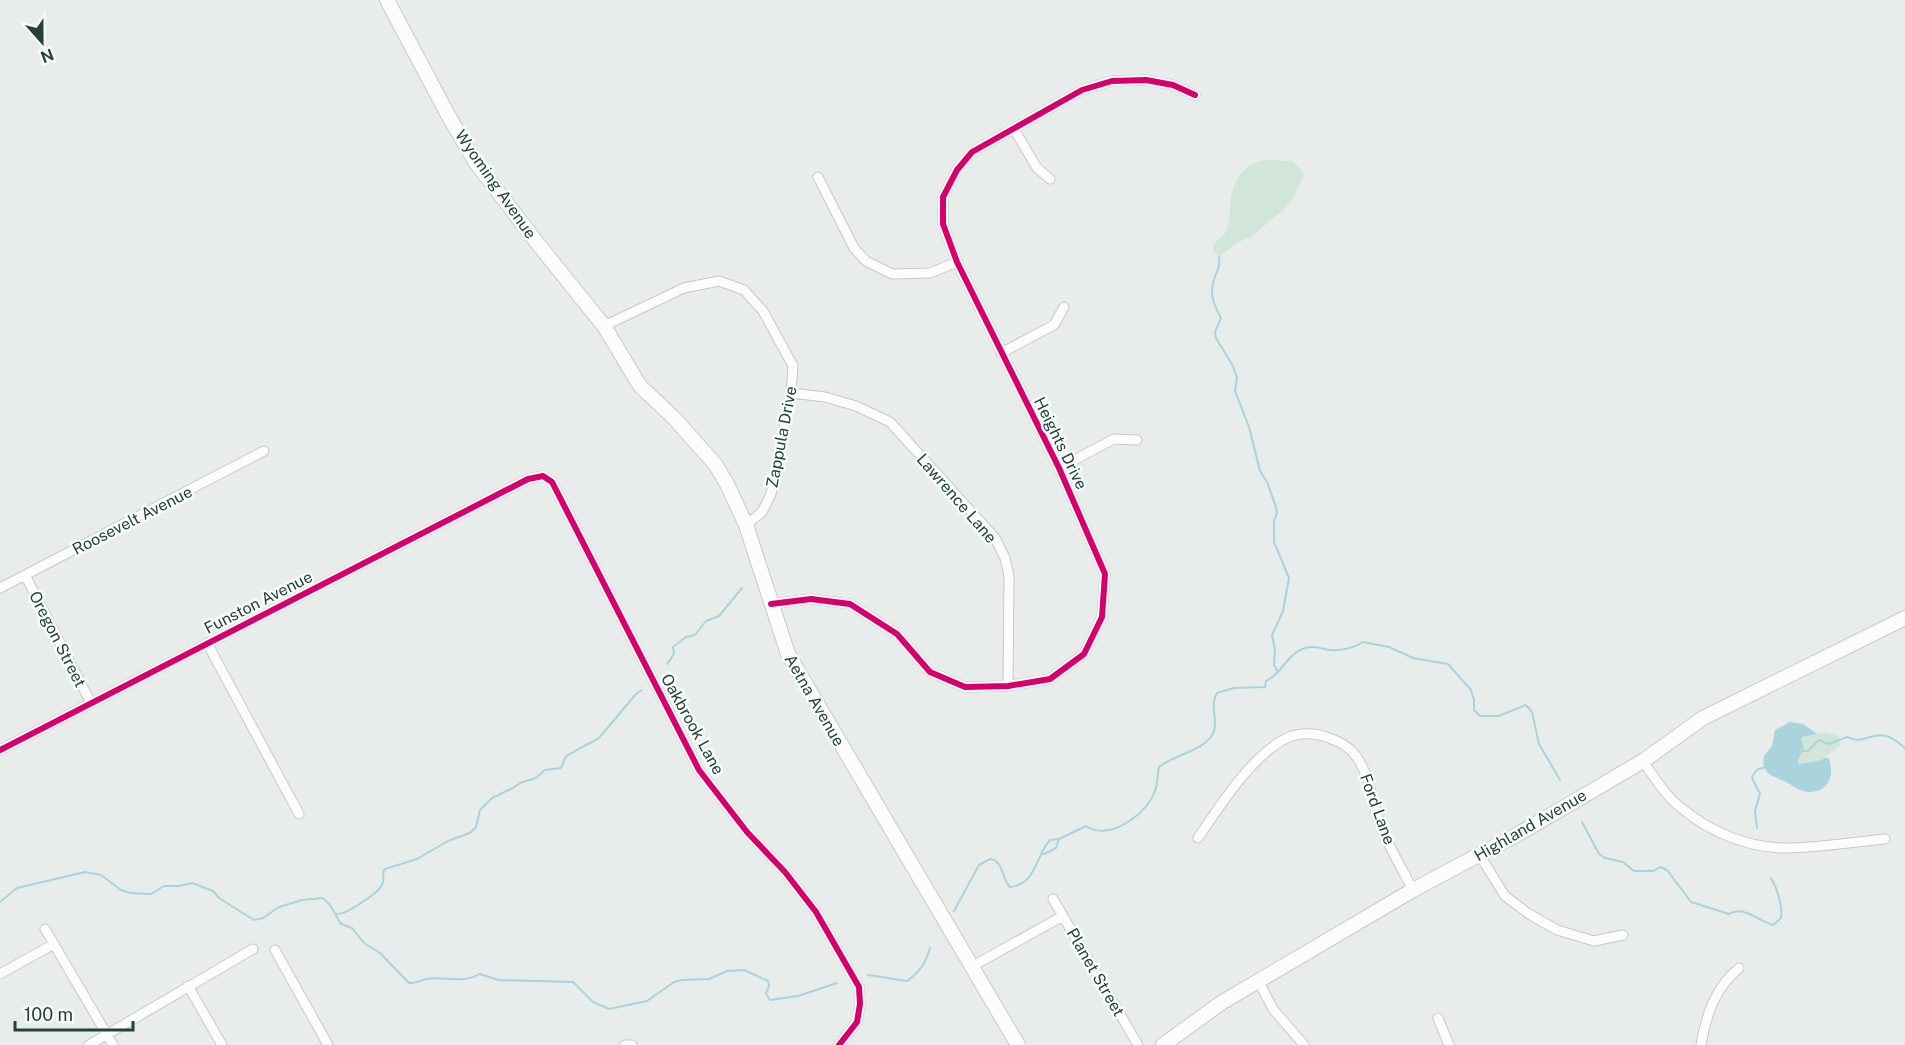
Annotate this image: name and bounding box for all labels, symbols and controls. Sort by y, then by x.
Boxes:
north arrow [12,12,72,72]
text: N [38,44,56,67]
street label: Wyoming Avenue [451,126,540,242]
street label: Zappula Drive [762,385,801,490]
street label: Heights Drive [1030,394,1091,493]
street label: Lawrence Lane [913,450,1001,547]
street label: Roosevelt Avenue [69,482,195,559]
street label: Funston Avenue [201,567,316,638]
street label: Oregon Street [25,588,90,690]
street label: Aetna Avenue [781,651,849,750]
street label: Oakbrook Lane [657,671,728,778]
street label: Ford Lane [1356,771,1399,847]
street label: Highland Avenue [1471,786,1590,865]
street label: Planet Street [1063,925,1128,1020]
scale bar [15,994,134,1032]
text: 100 m [24,1004,73,1025]

